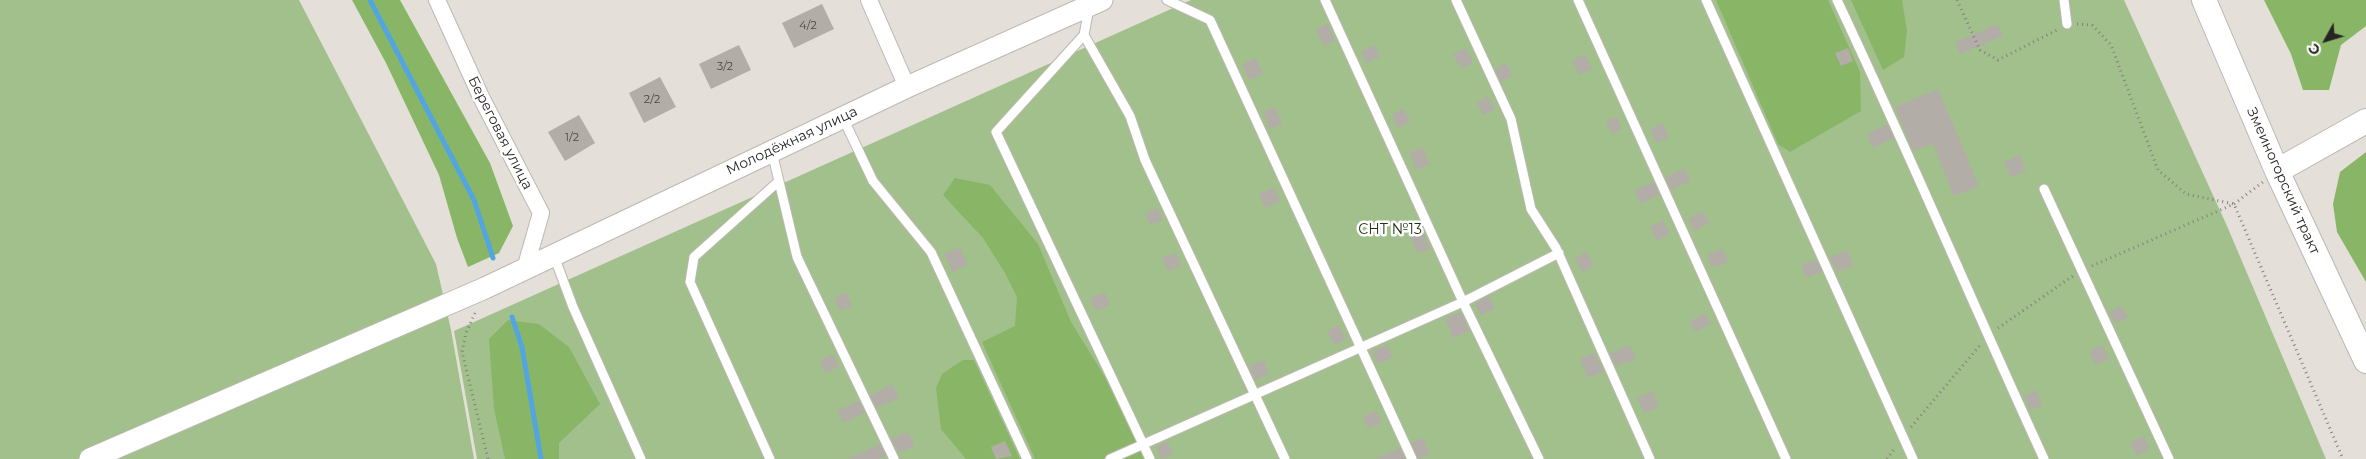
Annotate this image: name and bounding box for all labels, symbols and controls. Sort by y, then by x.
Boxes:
north arrow [2301,15,2351,65]
house number: 4/2 [799,19,817,33]
text: С [2304,40,2325,59]
house number: 3/2 [717,60,733,74]
street label: Береговая улица [464,74,536,192]
house number: 2/2 [644,93,660,107]
street label: Молодёжная улица [724,103,860,179]
street label: Змеиногорский тракт [2243,105,2323,257]
house number: 1/2 [565,131,579,145]
park label: СНТ №13 [1358,222,1422,238]

